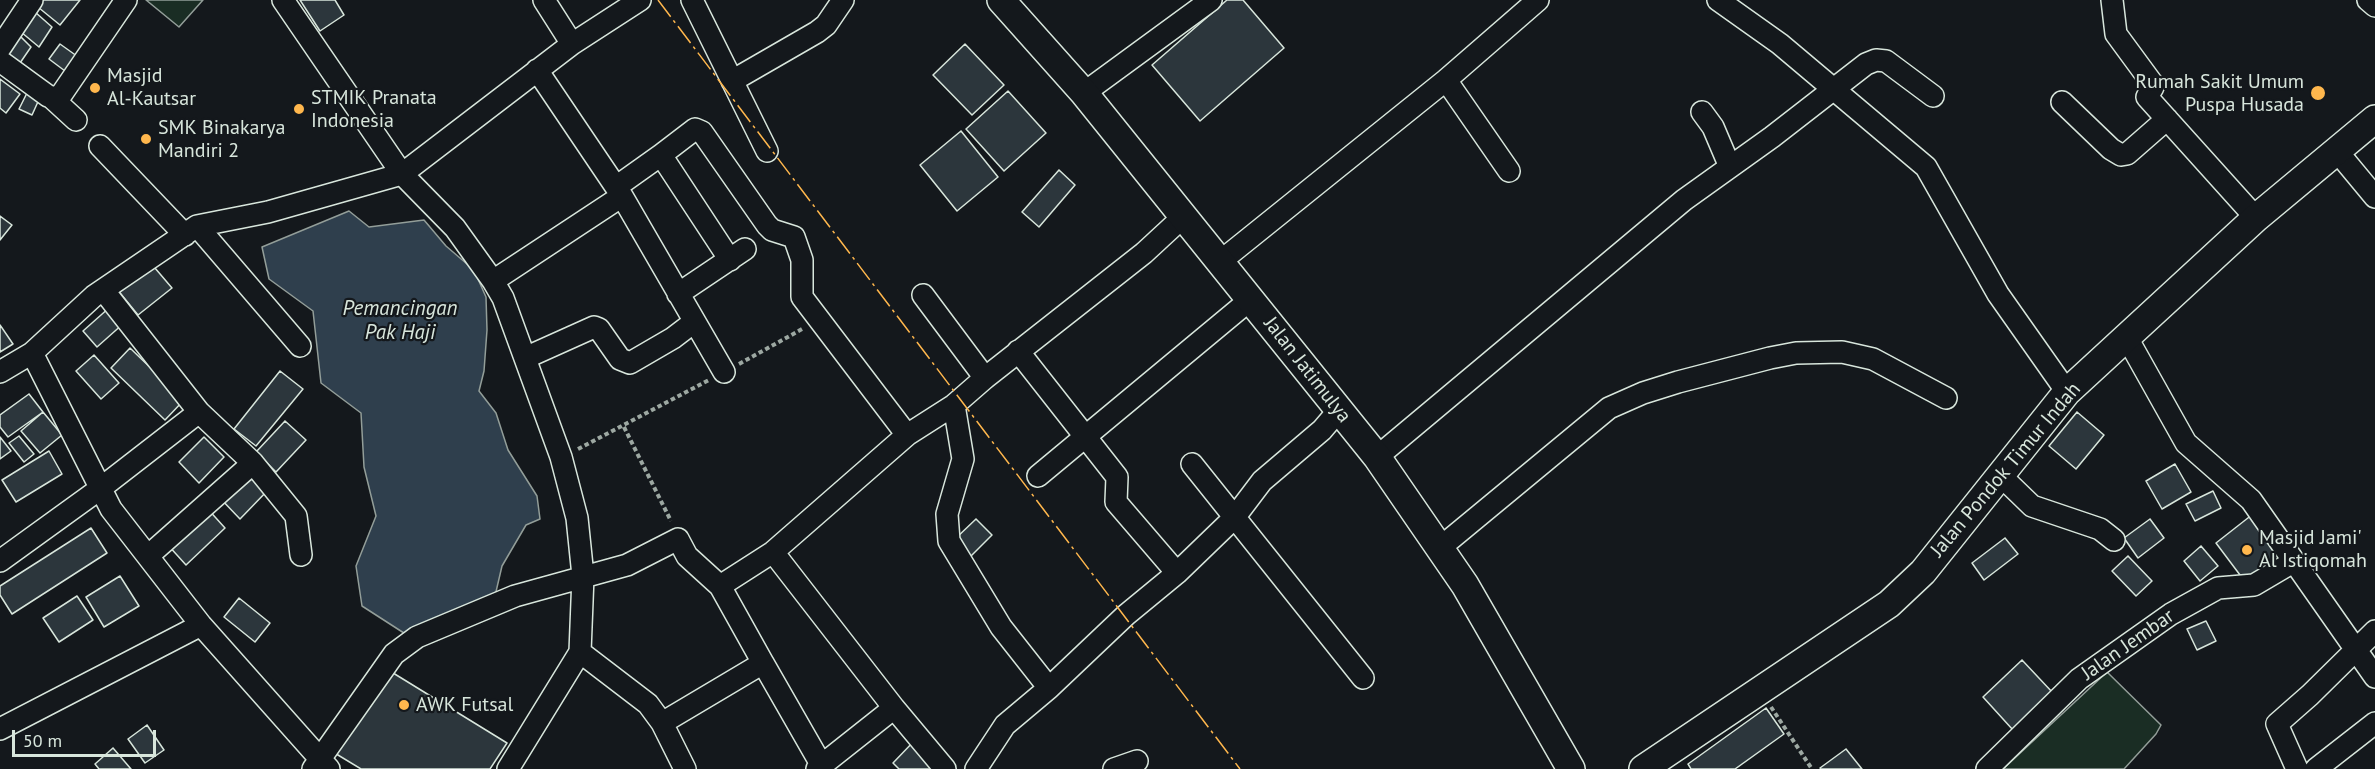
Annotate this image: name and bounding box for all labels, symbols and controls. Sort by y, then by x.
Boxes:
place label: Masjid Al-Kautsar [107,64,196,111]
place label: Rumah Sakit Umum Puspa Husada [2135,70,2304,117]
marker: Masjid Al-Kautsar [88,81,102,95]
marker: Rumah Sakit Umum Puspa Husada [2309,84,2327,102]
place label: STMIK Pranata Indonesia [311,86,437,133]
marker: STMIK Pranata Indonesia [292,102,306,116]
place label: SMK Binakarya Mandiri 2 [158,116,285,163]
marker: SMK Binakarya Mandiri 2 [139,132,153,146]
water label: Pemancingan Pak Haji [342,296,458,346]
street label: Jalan Jatimulya [1258,312,1356,428]
street label: Jalan Pondok Timur Indah [1926,378,2086,562]
place label: Masjid Jami' Al Istiqomah [2259,526,2367,573]
marker: Masjid Jami' Al Istiqomah [2240,543,2254,557]
street label: Jalan Jembar [2077,604,2179,686]
place label: AWK Futsal [416,693,513,717]
marker: AWK Futsal [397,698,411,712]
scale bar [15,718,159,756]
text: 50 m [23,729,62,752]

